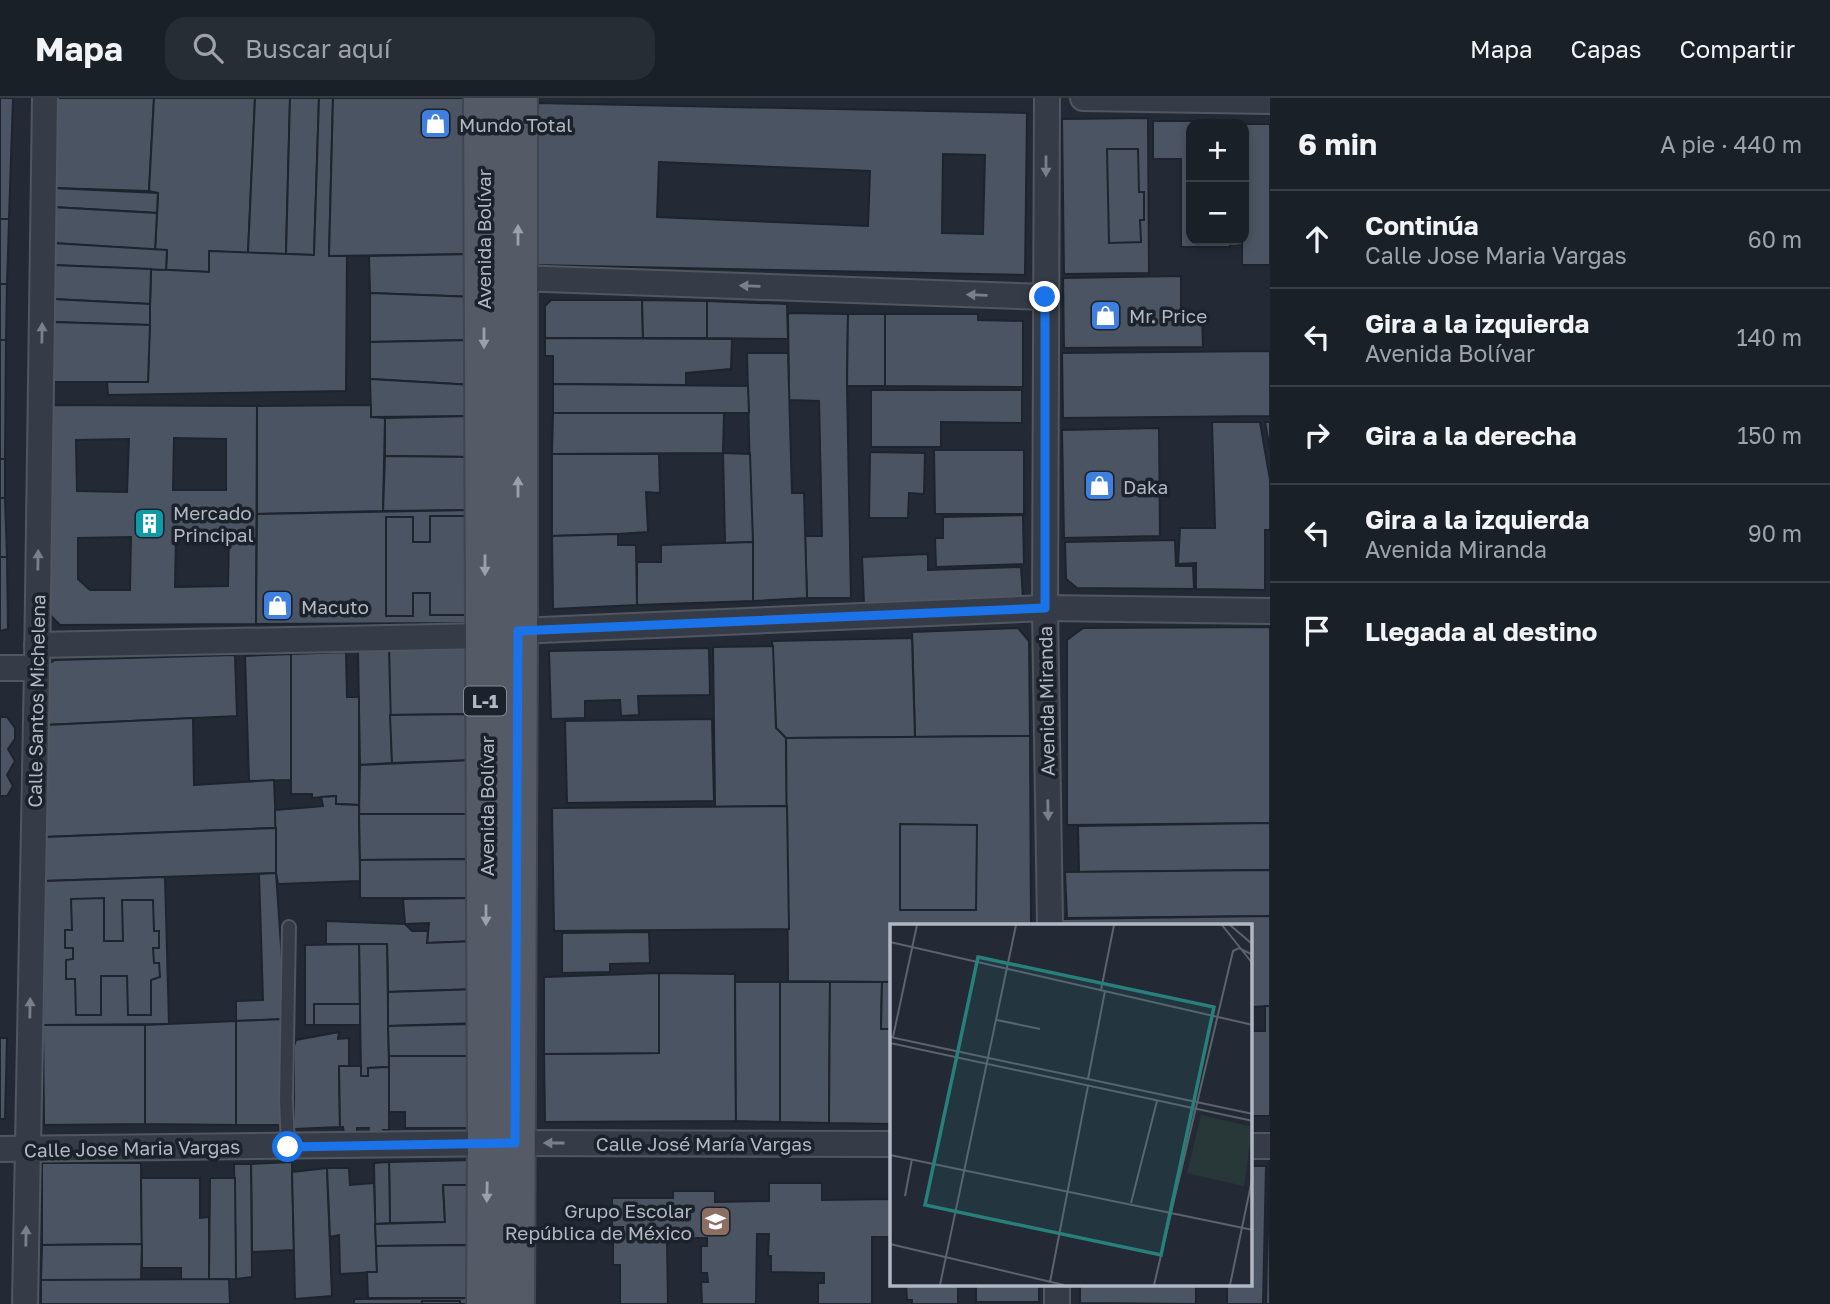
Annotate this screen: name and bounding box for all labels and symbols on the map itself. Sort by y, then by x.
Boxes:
shop icon: Mundo Total [419,107,453,141]
place label: Mundo Total [459,113,572,136]
one-way arrow [1040,155,1052,177]
street label: Avenida Bolívar [472,168,495,309]
one-way arrow [512,224,524,246]
one-way arrow [738,281,760,292]
route end [1029,281,1060,312]
one-way arrow [966,289,988,300]
shop icon: Mr. Price [1089,298,1123,332]
place label: Mr. Price [1129,304,1207,327]
one-way arrow [36,322,48,344]
one-way arrow [478,327,490,349]
shop icon: Daka [1083,469,1117,503]
place label: Daka [1123,475,1168,498]
one-way arrow [512,476,524,498]
place label: Mercado Principal [173,501,254,546]
building icon: Mercado Principal [133,506,167,540]
one-way arrow [33,549,44,571]
one-way arrow [479,554,491,576]
shop icon: Macuto [261,589,295,623]
street label: Calle Santos Michelena [23,594,49,808]
place label: Macuto [301,595,369,618]
street label: Avenida Miranda [1033,626,1059,776]
road number: L-1 [464,686,506,716]
street label: Avenida Bolívar [475,735,498,876]
one-way arrow [1042,799,1054,821]
one-way arrow [480,904,492,926]
inset map [890,924,1252,1286]
one-way arrow [24,997,35,1019]
route start [272,1131,303,1162]
street label: Calle José María Vargas [596,1132,812,1155]
street label: Calle Jose Maria Vargas [24,1135,240,1161]
one-way arrow [543,1137,565,1149]
one-way arrow [481,1181,493,1203]
place label: Grupo Escolar República de México [505,1199,693,1244]
school or university icon: Grupo Escolar República de México [698,1204,732,1238]
one-way arrow [20,1225,31,1247]

